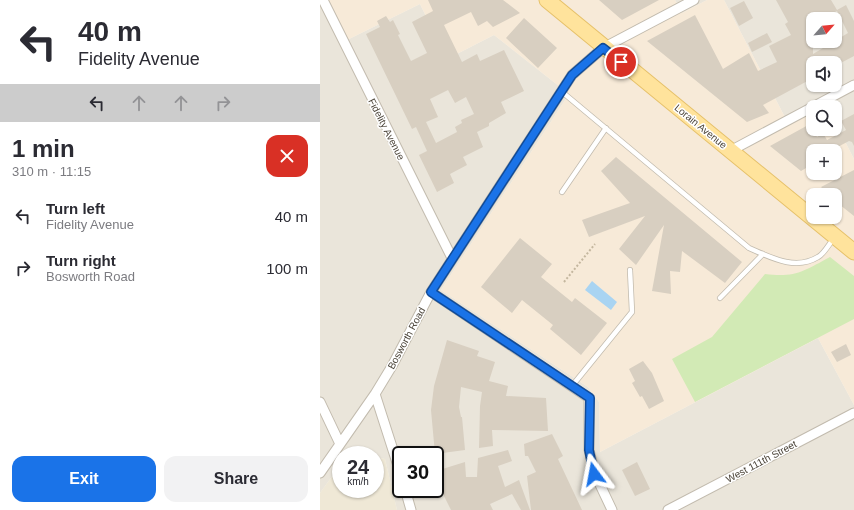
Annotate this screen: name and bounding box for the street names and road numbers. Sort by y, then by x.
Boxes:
street label: Fidelity Avenue [366,97,407,162]
street label: Lorain Avenue [672,102,729,151]
street label: Bosworth Road [386,305,427,371]
street label: West 111th Street [724,438,799,485]

